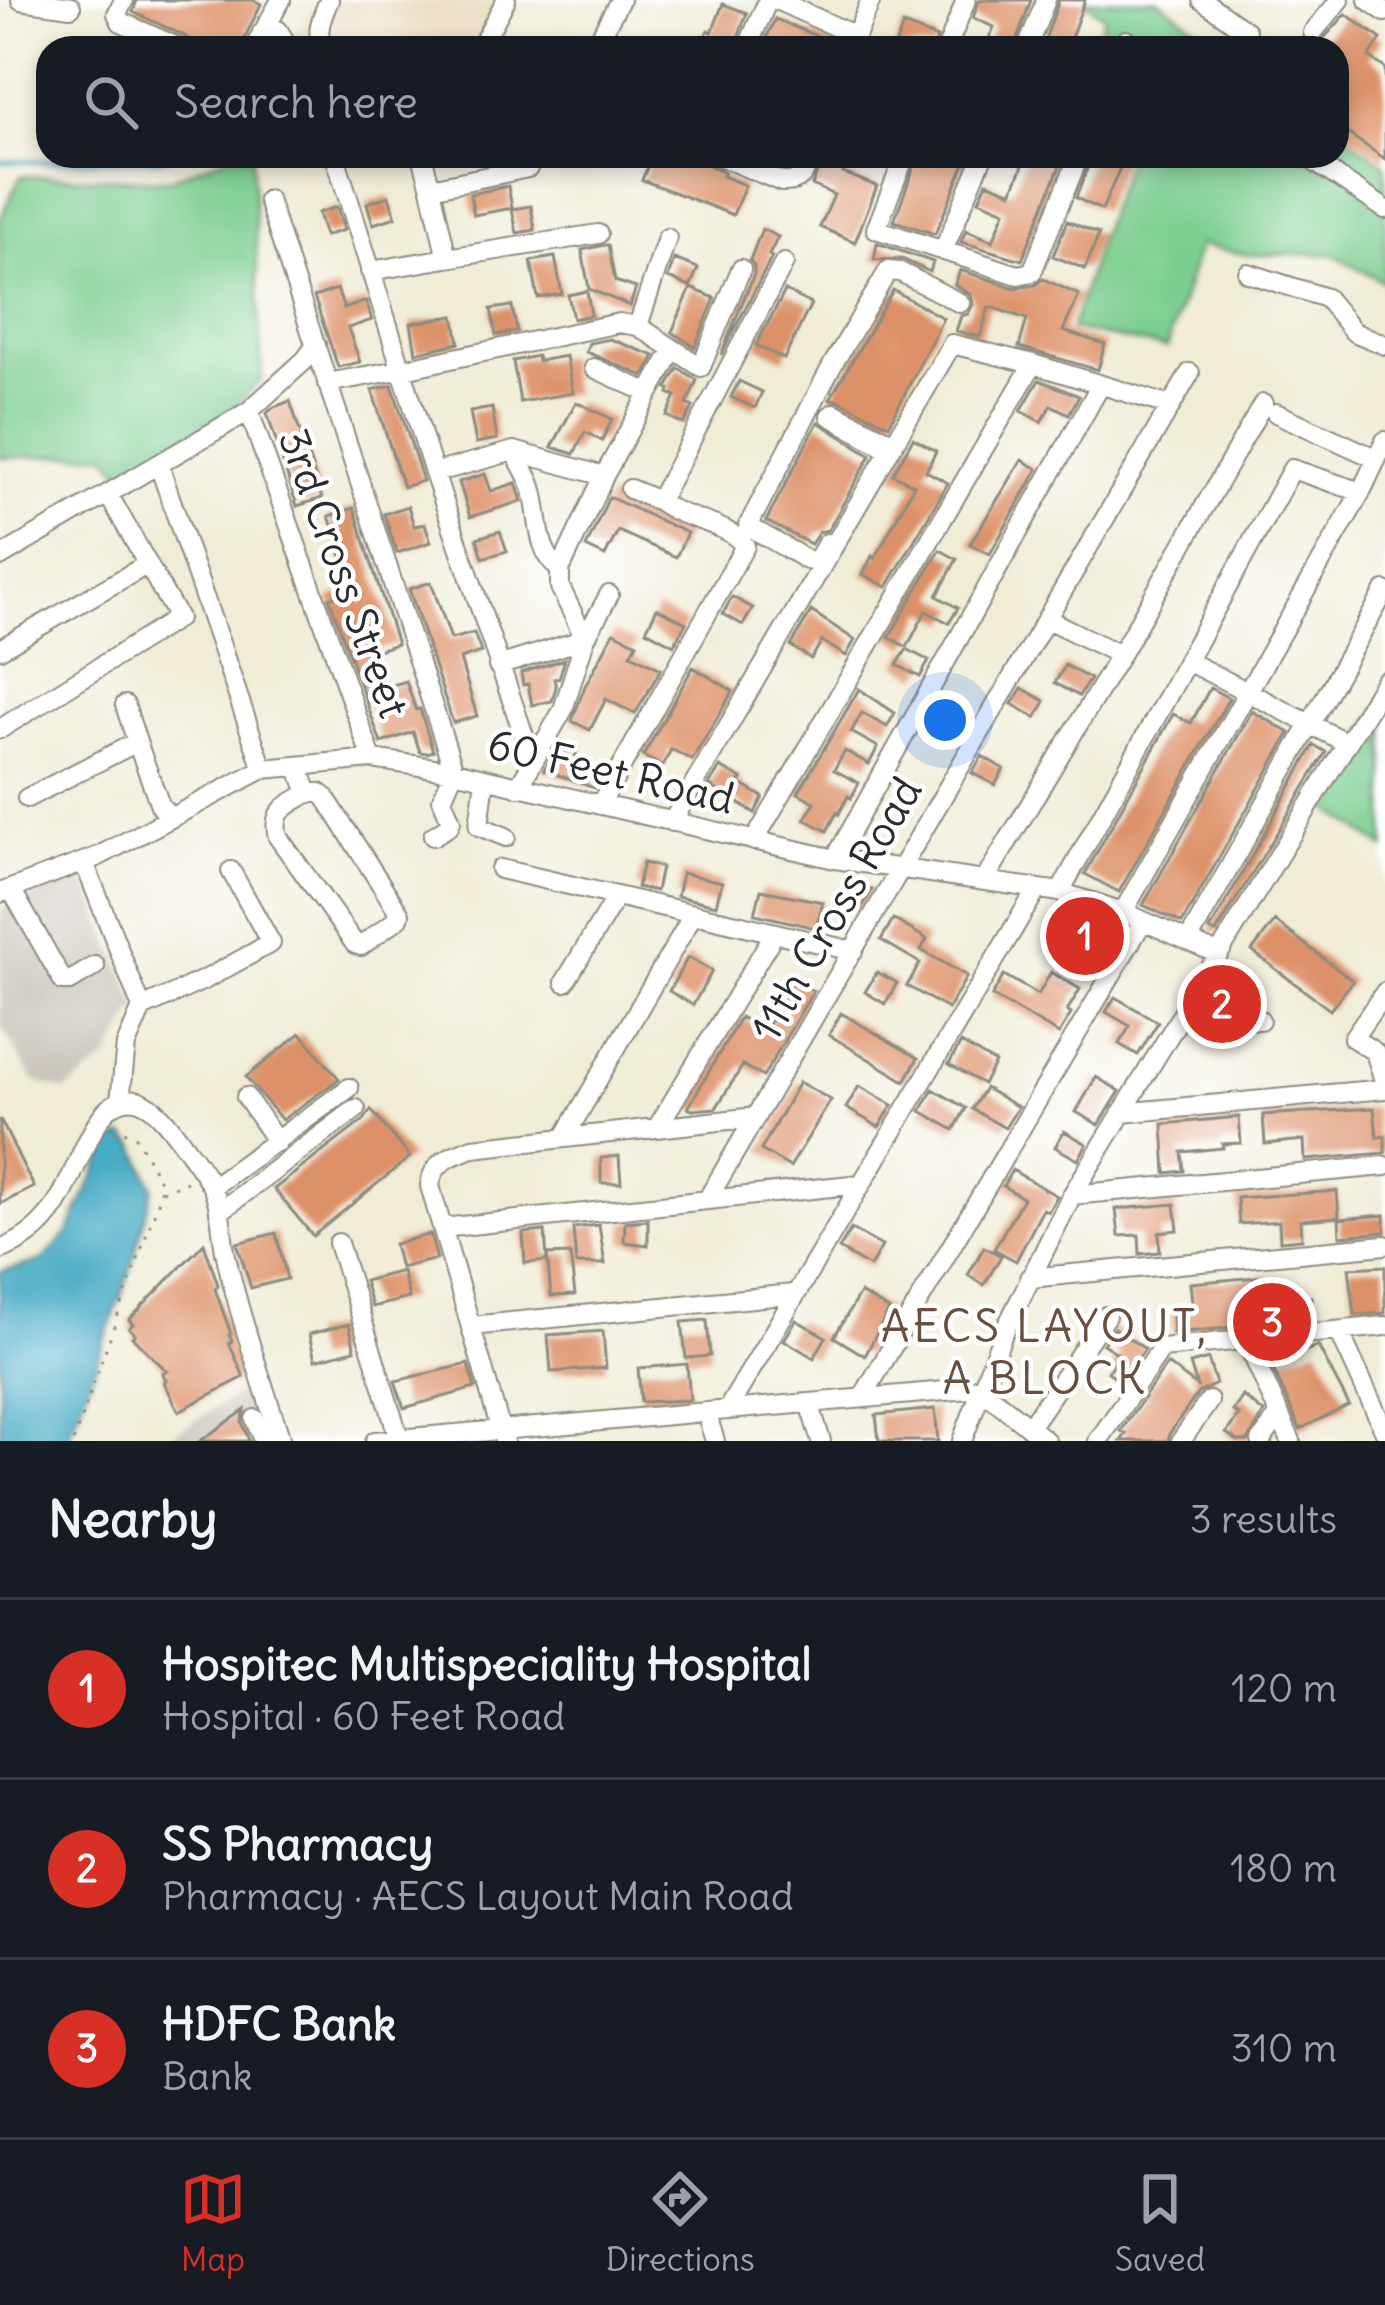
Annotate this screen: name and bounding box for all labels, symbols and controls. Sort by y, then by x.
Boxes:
search box [36,36,1349,168]
icon: search [78,69,144,135]
text: Search here [174,74,418,130]
street label: 3rd Cross Street [268,422,420,724]
your location [915,690,975,750]
street label: 60 Feet Road [483,717,739,825]
street label: 11th Cross Road [739,768,933,1050]
pin: 1 [1046,891,1124,981]
pin: 2 [1183,959,1261,1049]
pin: 3 [1233,1277,1311,1367]
district label: AECS LAYOUT, A BLOCK [881,1298,1209,1406]
text: Nearby [48,1487,217,1551]
text: 3 results [1190,1495,1337,1544]
text: Hospitec Multispeciality Hospital [162,1636,812,1692]
text: 1 [79,1664,95,1713]
text: 120 m [1231,1664,1337,1713]
text: Hospital · 60 Feet Road [162,1692,565,1741]
text: SS Pharmacy [162,1816,433,1872]
text: 2 [76,1844,98,1893]
text: 180 m [1230,1844,1337,1893]
text: Pharmacy · AECS Layout Main Road [162,1872,794,1921]
text: HDFC Bank [162,1996,396,2052]
text: 3 [76,2024,98,2073]
text: 310 m [1231,2024,1337,2073]
text: Bank [162,2052,252,2101]
tab: Map [180,2166,246,2280]
tab: Directions [606,2166,755,2280]
tab: Saved [1115,2166,1205,2280]

